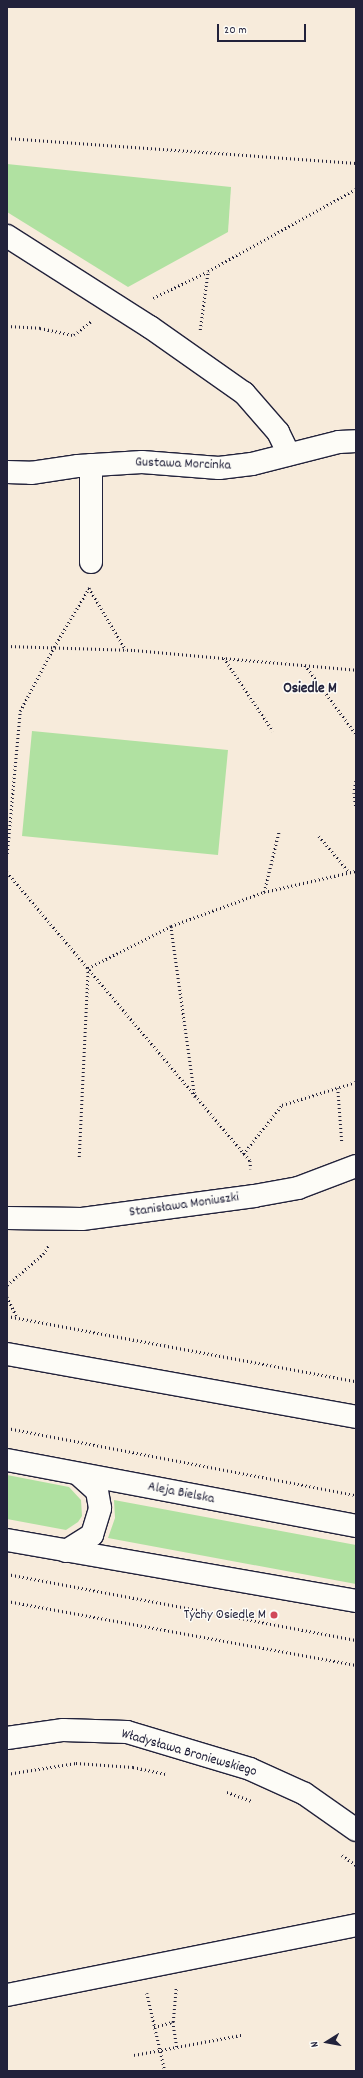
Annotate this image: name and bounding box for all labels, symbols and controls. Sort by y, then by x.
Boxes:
scale bar [219,16,308,42]
text: 20 m [224,22,247,39]
street label: Gustawa Morcinka [135,454,231,474]
district label: Osiedle M [283,681,337,699]
street label: Stanisława Moniuszki [128,1189,240,1221]
street label: Aleja Bielska [146,1478,216,1508]
place label: Tychy Osiedle M [184,1607,266,1623]
marker: Tychy Osiedle M [269,1610,279,1620]
street label: Władysława Broniewskiego [119,1726,259,1780]
north arrow [307,2022,347,2062]
text: N [307,2040,324,2048]

